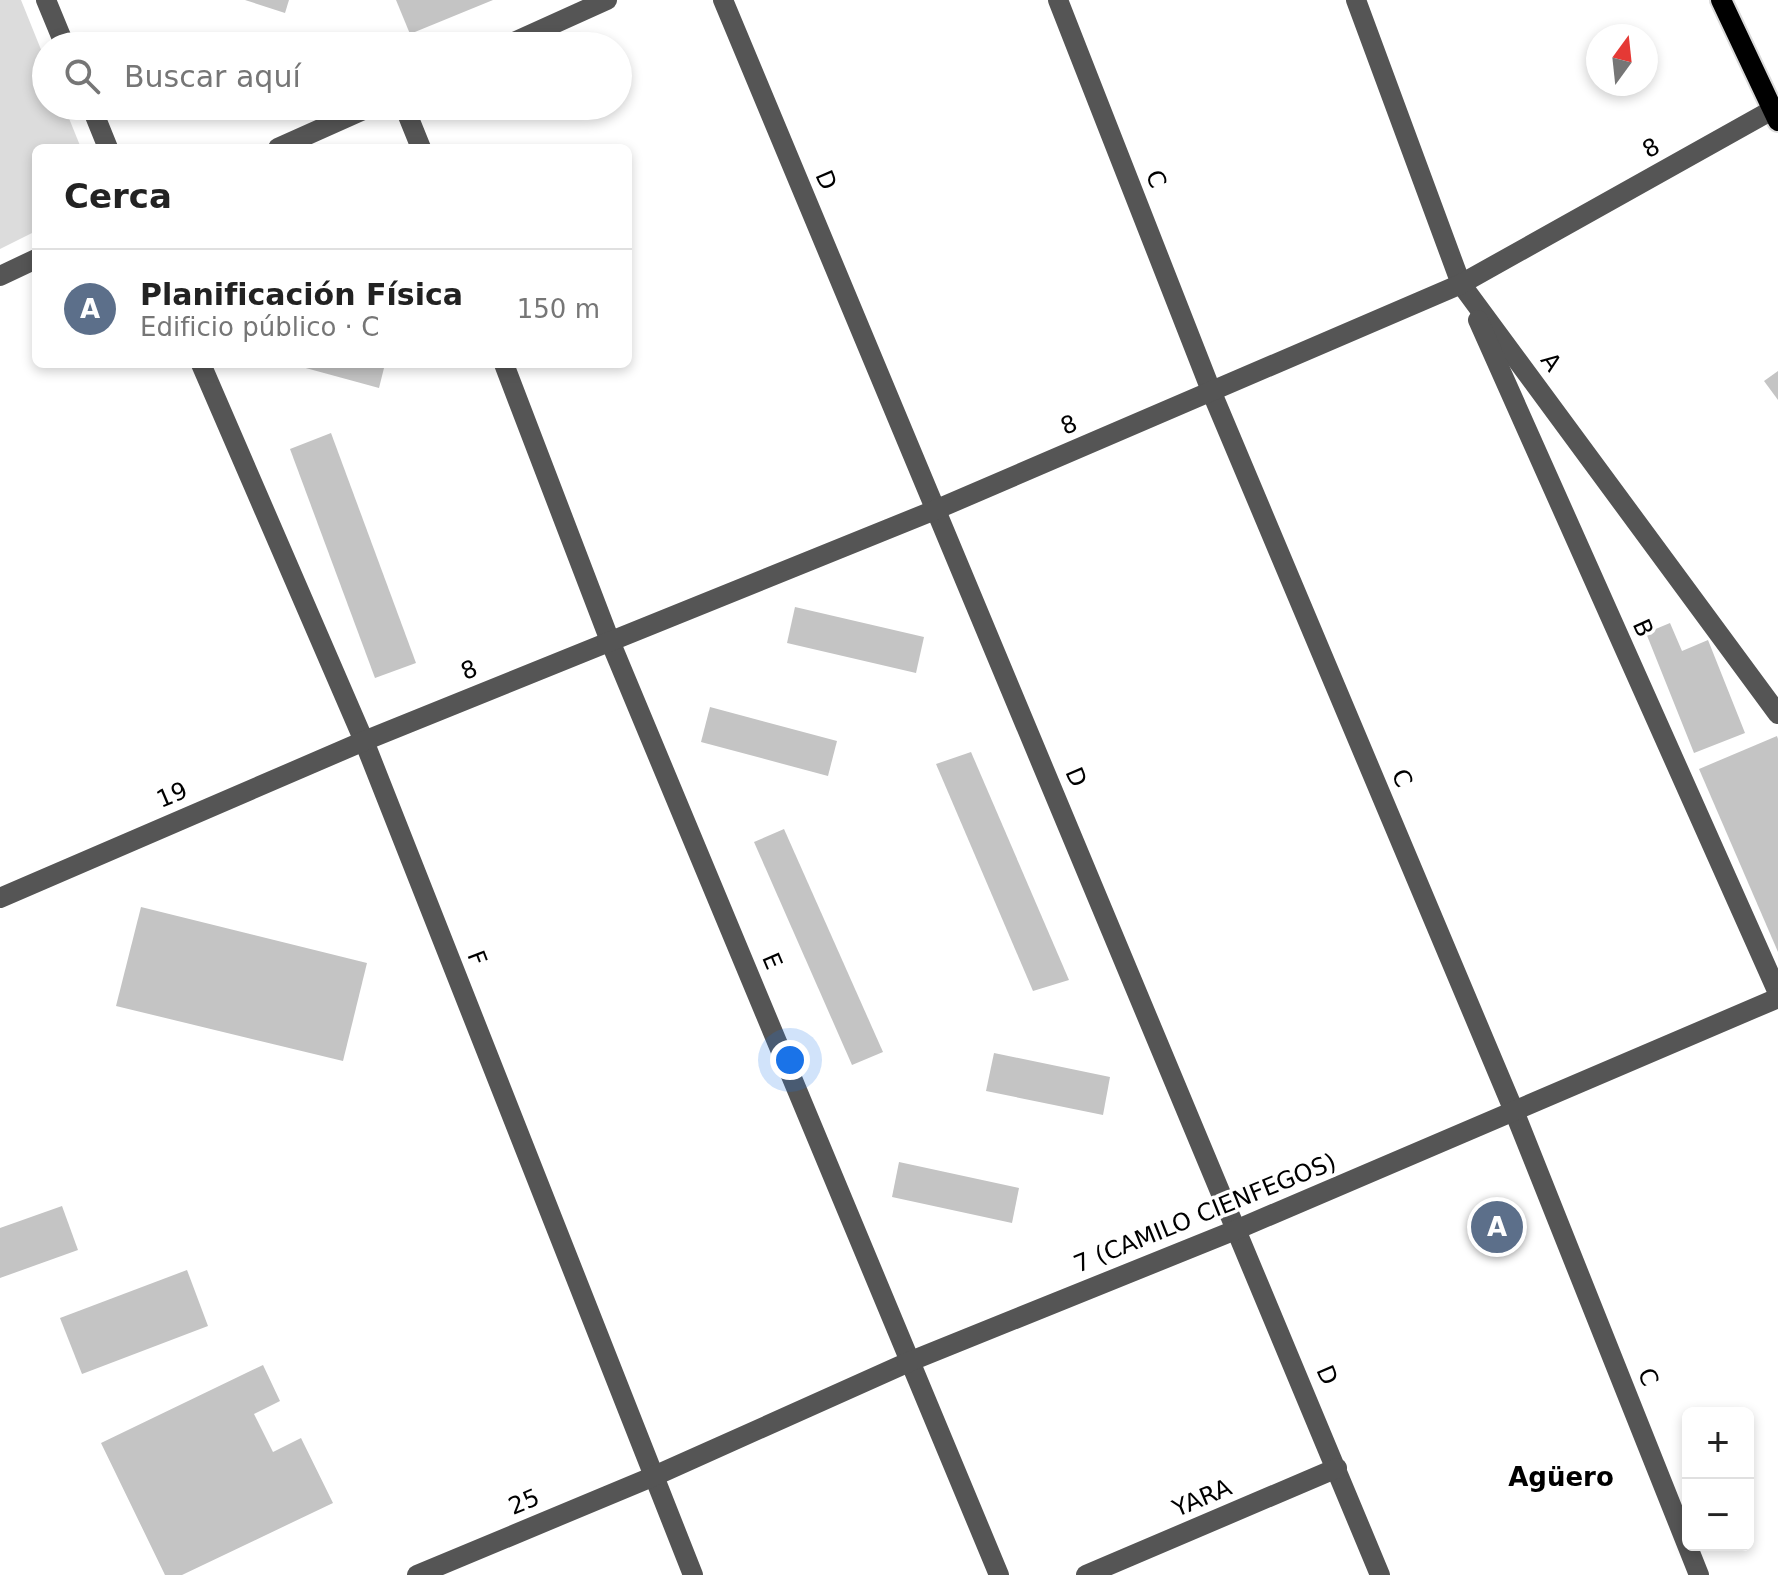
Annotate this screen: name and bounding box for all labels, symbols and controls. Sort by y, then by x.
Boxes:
north arrow [1586,24,1658,96]
search box [32,32,632,120]
icon: search [60,54,104,98]
text: Buscar aquí [124,59,301,94]
street label: 8 [1638,132,1664,164]
street label: D [810,166,842,194]
street label: C [1140,166,1172,192]
text: Cerca [64,176,172,216]
text: Planificación Física [140,277,463,312]
text: A [80,294,100,324]
text: 150 m [517,294,600,324]
text: Edificio público · C [140,312,379,342]
street label: A [1535,347,1567,377]
street label: 8 [1056,409,1082,441]
street label: B [1627,615,1659,641]
street label: 8 [457,654,481,686]
street label: D [1060,763,1092,791]
street label: C [1386,765,1418,791]
street label: 19 [152,776,192,814]
street label: F [461,947,493,969]
street label: E [756,949,788,973]
your location [770,1040,810,1080]
street label: 7 (CAMILO CIENFEGOS) [1070,1148,1340,1278]
pin: A [1471,1197,1523,1257]
street label: D [1311,1361,1343,1389]
street label: C [1632,1364,1664,1390]
map controls [1682,1407,1754,1551]
button: + [1682,1407,1754,1479]
district label: Agüero [1508,1462,1614,1492]
street label: YARA [1167,1473,1236,1523]
button: − [1682,1479,1754,1551]
street label: 25 [504,1483,544,1521]

